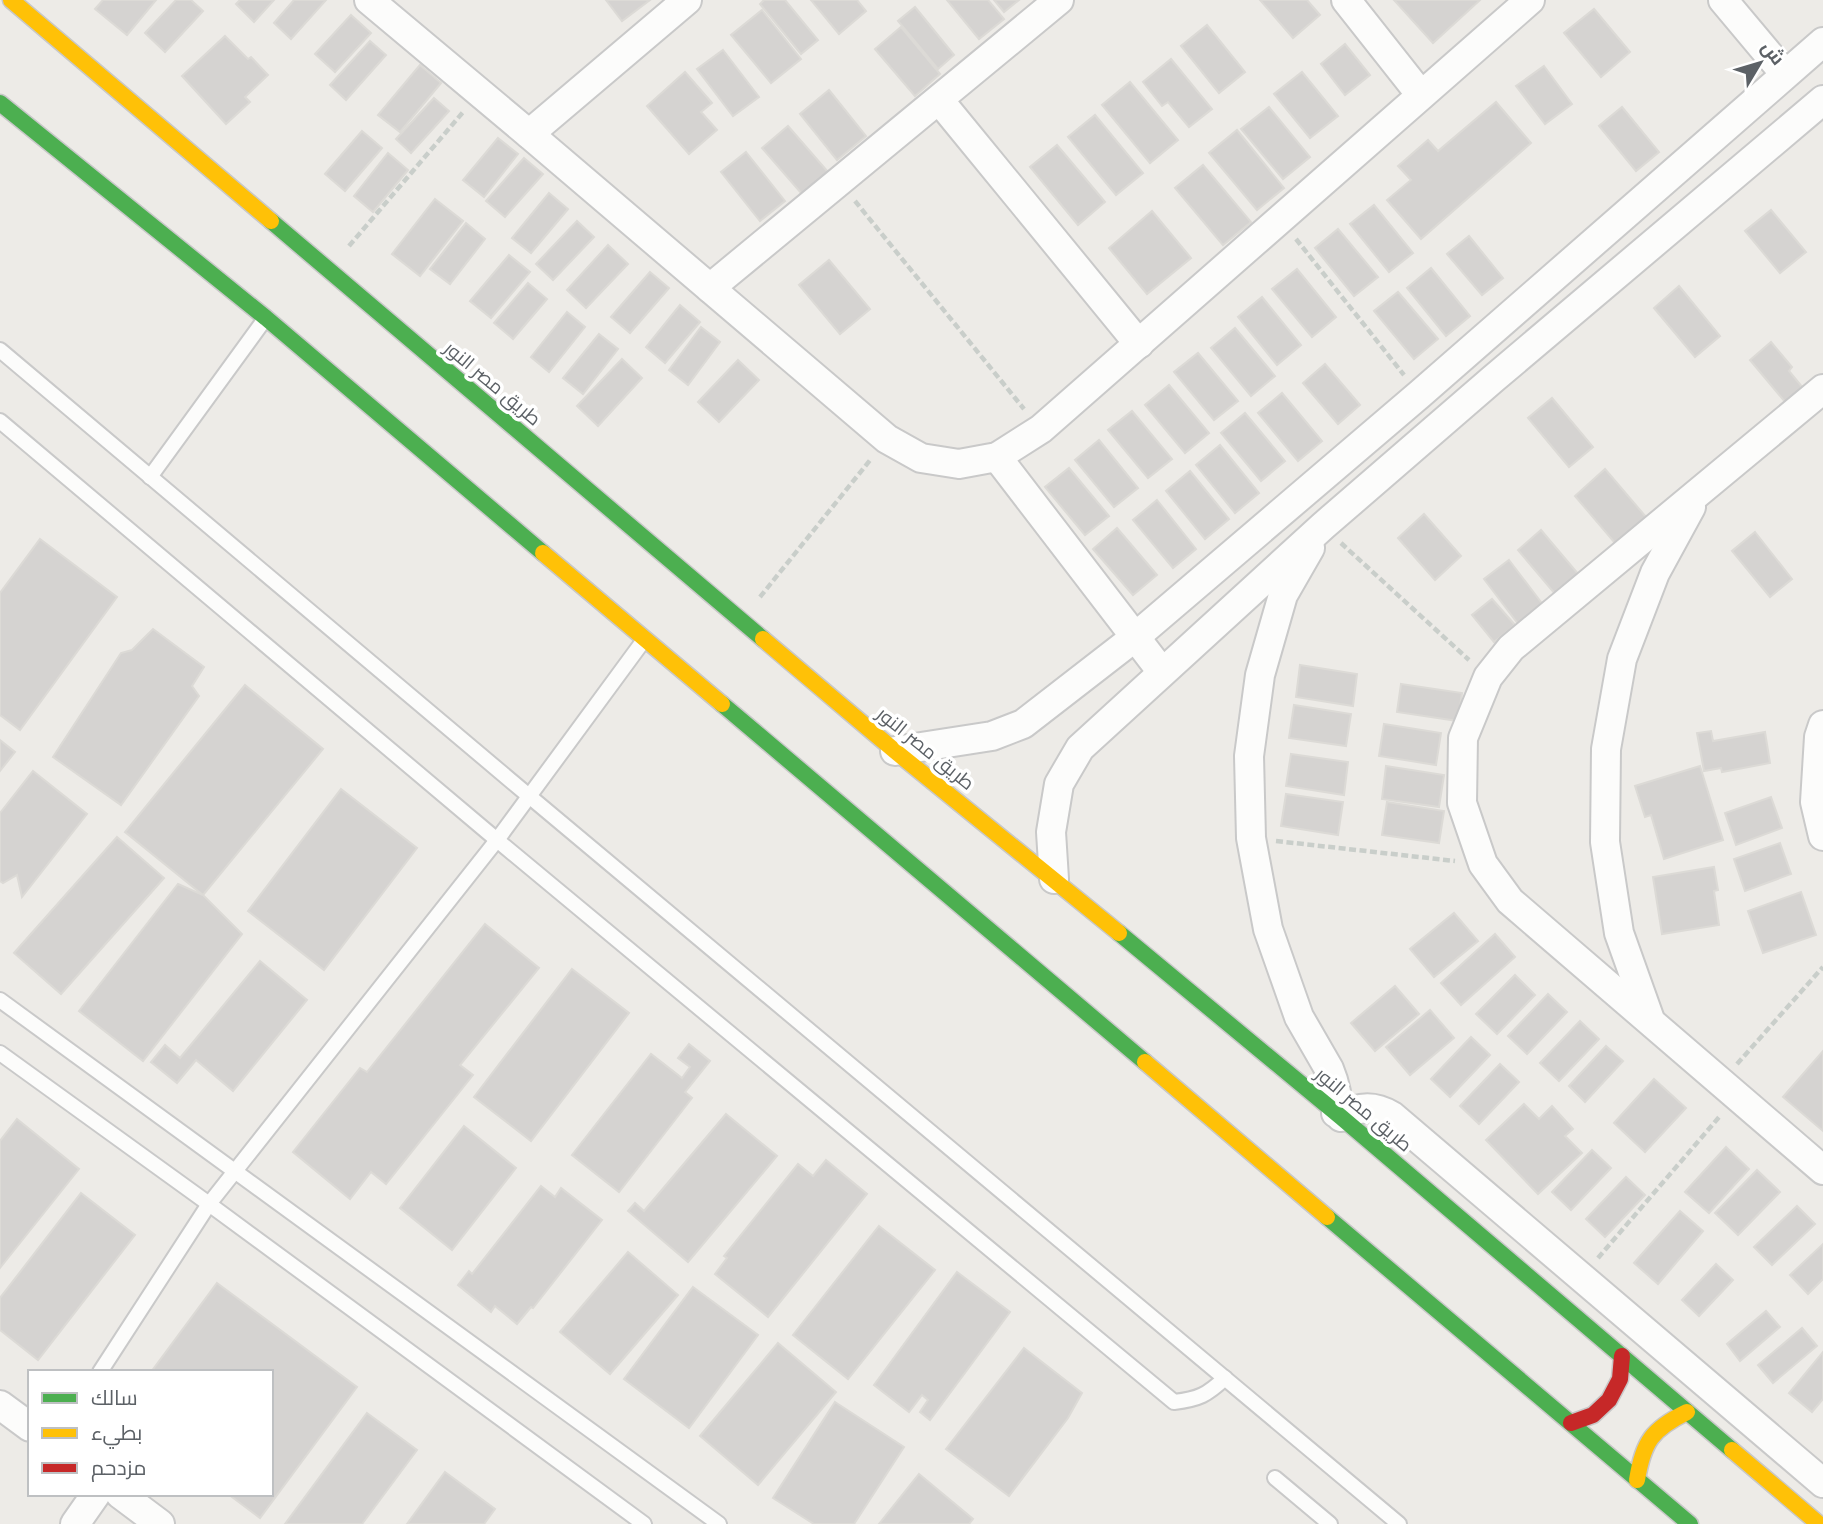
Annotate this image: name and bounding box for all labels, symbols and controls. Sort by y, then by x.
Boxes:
north arrow [1725,28,1795,98]
text: ش [1756,36,1790,70]
street label: طريق مصر النور [438,335,546,431]
street label: طريق مصر النور [871,701,980,796]
street label: طريق مصر النور [1309,1061,1417,1157]
legend [28,1370,273,1496]
text: سالك [91,1384,138,1411]
text: بطيء [91,1419,142,1449]
text: مزدحم [91,1454,146,1482]

